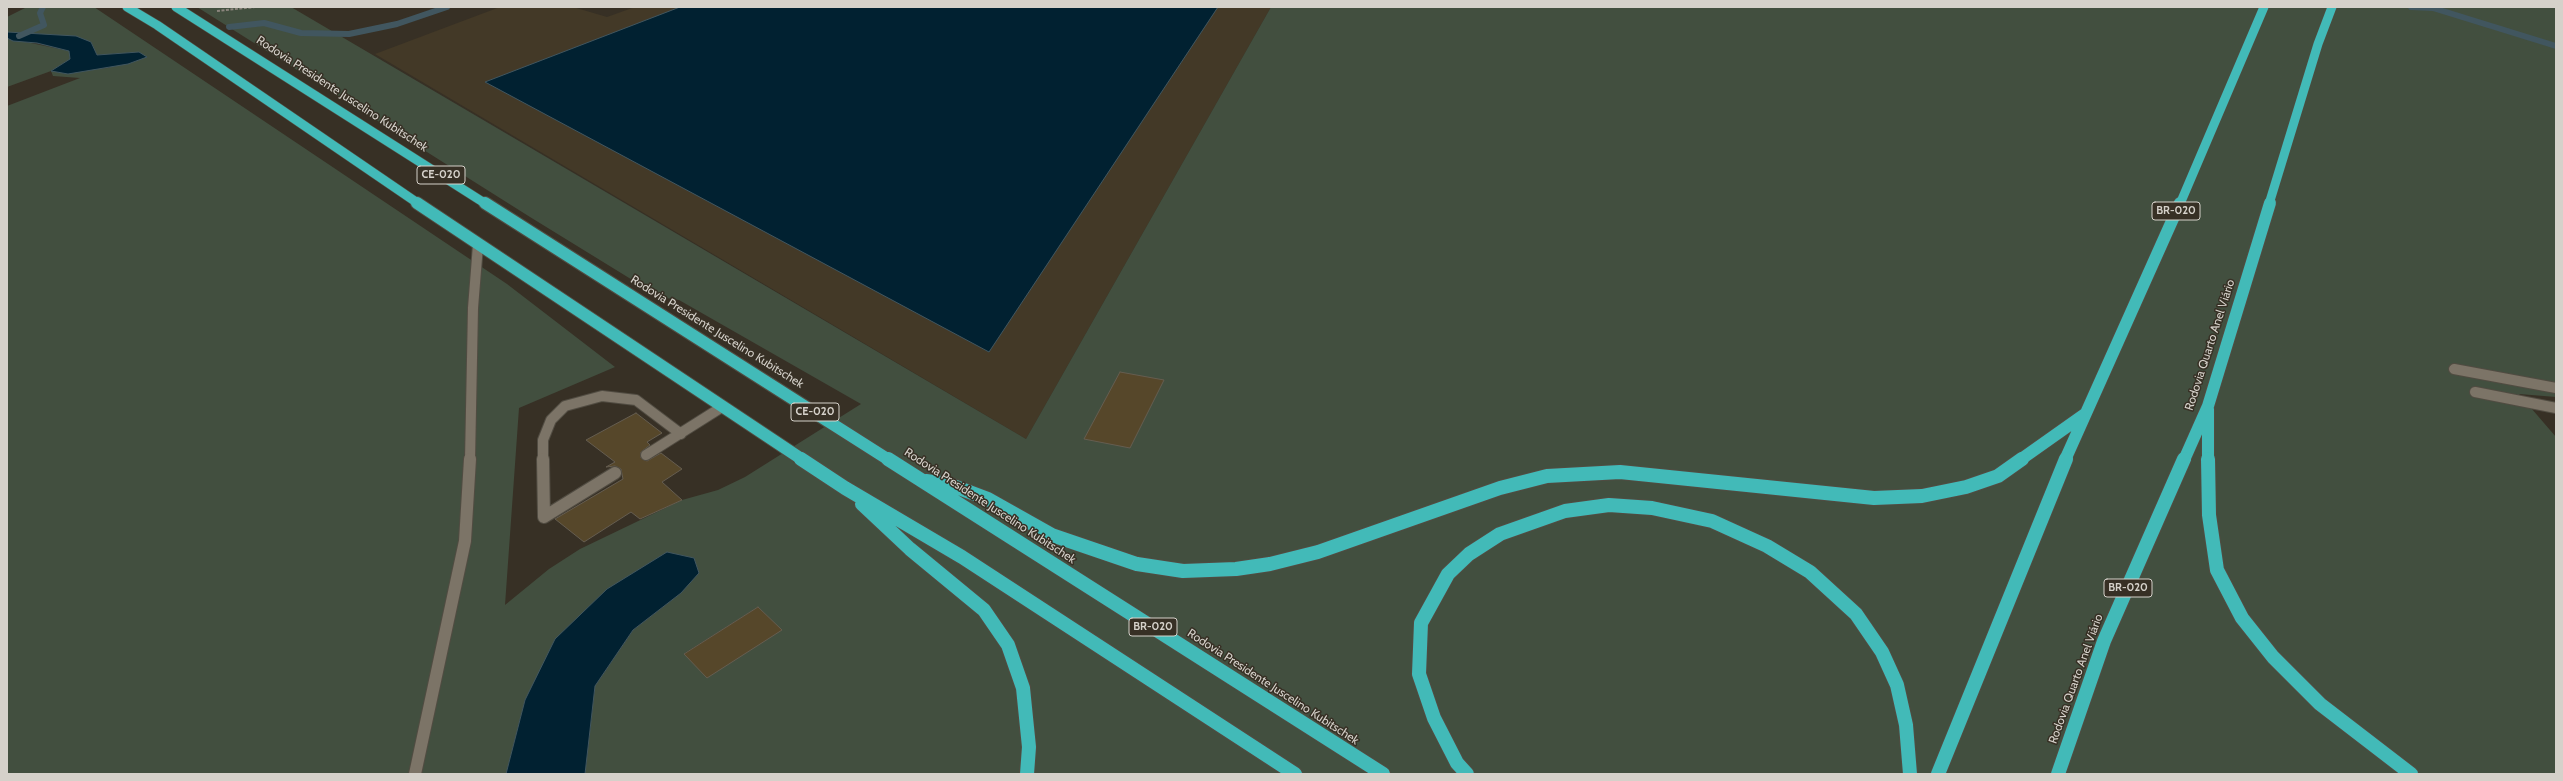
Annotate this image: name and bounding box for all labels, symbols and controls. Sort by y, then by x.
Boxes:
street label: Rodovia Presidente Juscelino Kubitschek [254,33,430,155]
road number: CE-020 [417,166,465,184]
road number: BR-020 [2152,202,2200,220]
street label: Rodovia Presidente Juscelino Kubitschek [628,272,806,392]
street label: Rodovia Quarto Anel Viário [2182,278,2238,412]
road number: CE-020 [791,403,839,421]
street label: Rodovia Presidente Juscelino Kubitschek [902,445,1078,567]
road number: BR-020 [2104,579,2152,597]
street label: Rodovia Quarto Anel Viário [2046,612,2106,746]
road number: BR-020 [1129,618,1177,636]
street label: Rodovia Presidente Juscelino Kubitschek [1185,626,1361,748]

